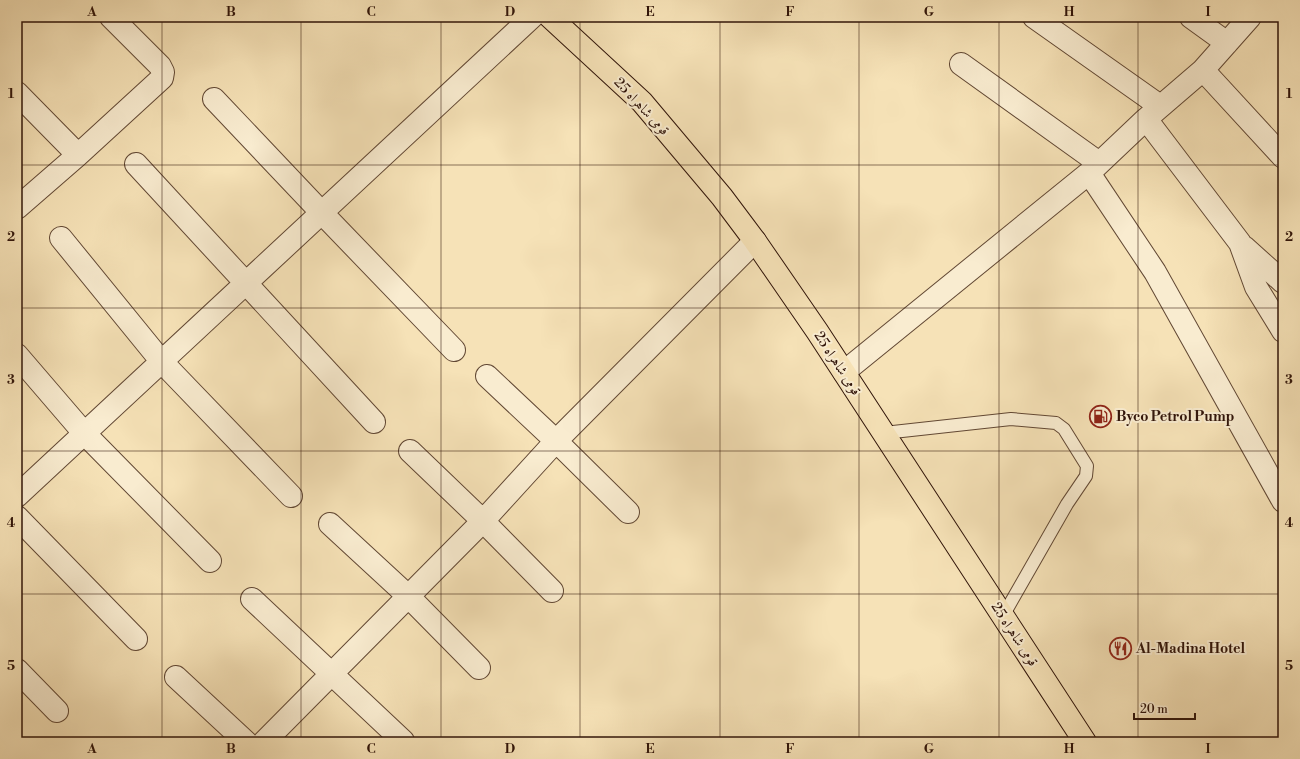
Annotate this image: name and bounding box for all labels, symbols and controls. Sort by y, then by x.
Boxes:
text: A [86,4,97,20]
text: B [226,4,236,20]
text: C [366,4,376,20]
text: D [505,4,515,20]
text: E [645,4,655,20]
text: F [785,4,795,20]
text: G [924,4,935,20]
text: H [1064,4,1075,20]
text: I [1205,4,1211,20]
street label: قومی شاہراہ 25 [610,74,673,140]
text: 1 [8,86,15,102]
text: 1 [1286,86,1293,102]
text: 2 [7,229,15,245]
text: 2 [1285,229,1293,245]
street label: قومی شاہراہ 25 [810,328,865,399]
text: 3 [7,372,15,388]
text: 3 [1285,372,1293,388]
fuel station icon: Byco Petrol Pump [1087,403,1113,429]
place label: Byco Petrol Pump [1116,408,1234,426]
text: 4 [7,515,16,531]
text: 4 [1285,515,1294,531]
street label: قومی شاہراہ 25 [987,599,1042,670]
restaurant icon: Al-Madina Hotel [1107,635,1133,661]
place label: Al-Madina Hotel [1135,640,1246,658]
text: 5 [7,658,15,674]
text: 5 [1285,658,1293,674]
scale bar [1134,695,1195,721]
text: 20 m [1140,702,1168,717]
text: A [86,741,97,757]
text: B [226,741,236,757]
text: C [366,741,376,757]
text: D [505,741,515,757]
text: E [645,741,655,757]
text: F [785,741,795,757]
text: G [924,741,935,757]
text: H [1064,741,1075,757]
text: I [1205,741,1211,757]

